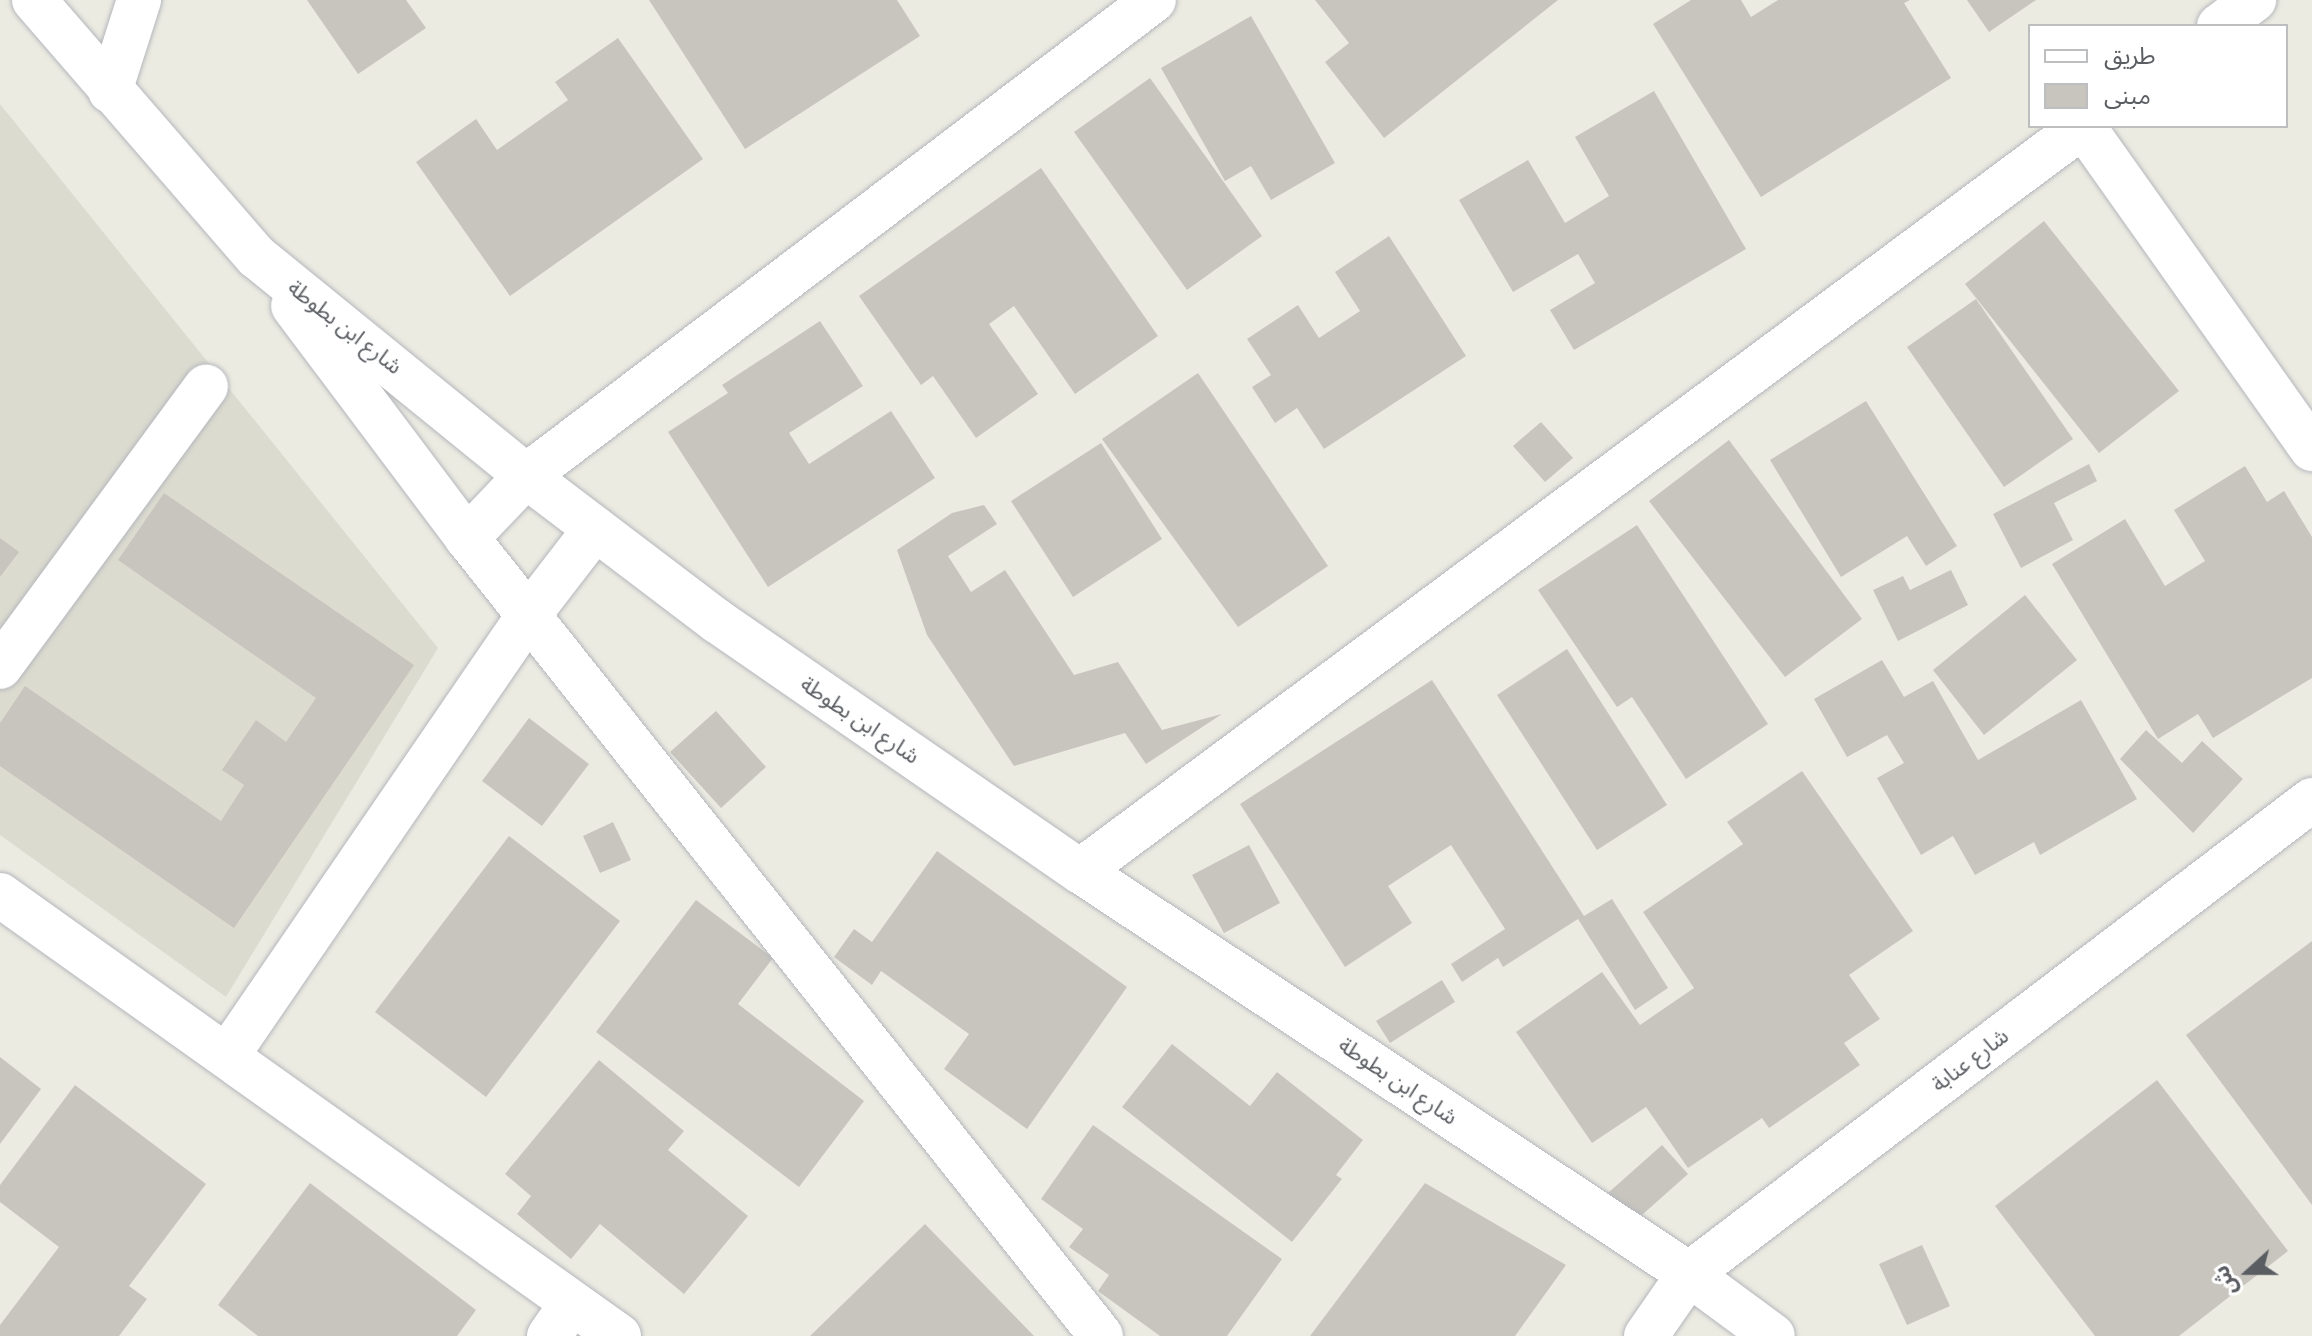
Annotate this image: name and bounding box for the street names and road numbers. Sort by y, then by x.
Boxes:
street label: شارع ابن بطوطة [283,274,407,380]
street label: شارع ابن بطوطة [796,671,924,769]
street label: شارع عنابة [1926,1023,2014,1097]
street label: شارع ابن بطوطة [1334,1032,1462,1130]

